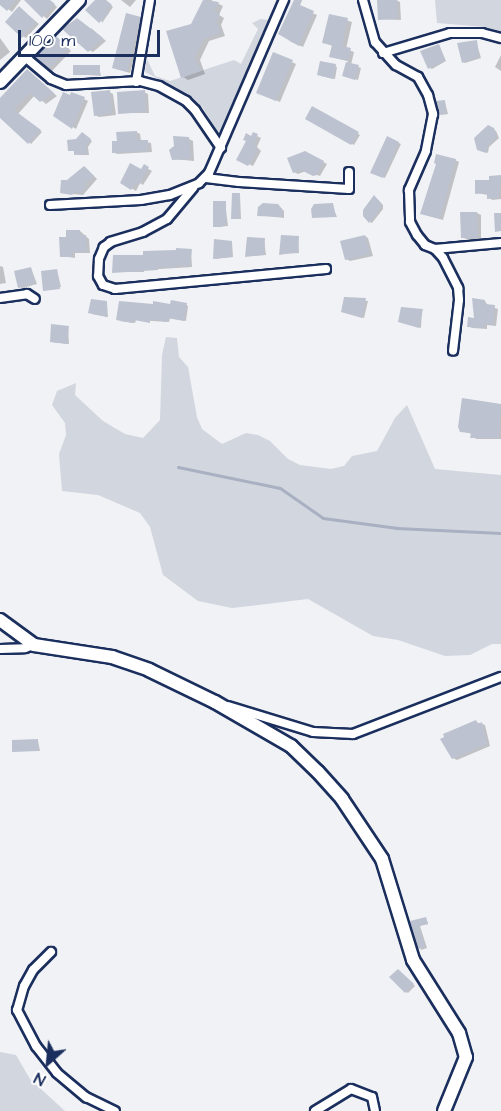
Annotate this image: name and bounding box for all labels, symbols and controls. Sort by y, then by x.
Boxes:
scale bar [21,18,164,56]
text: 100 m [29,28,75,53]
north arrow [18,1033,78,1093]
text: N [30,1067,49,1091]

